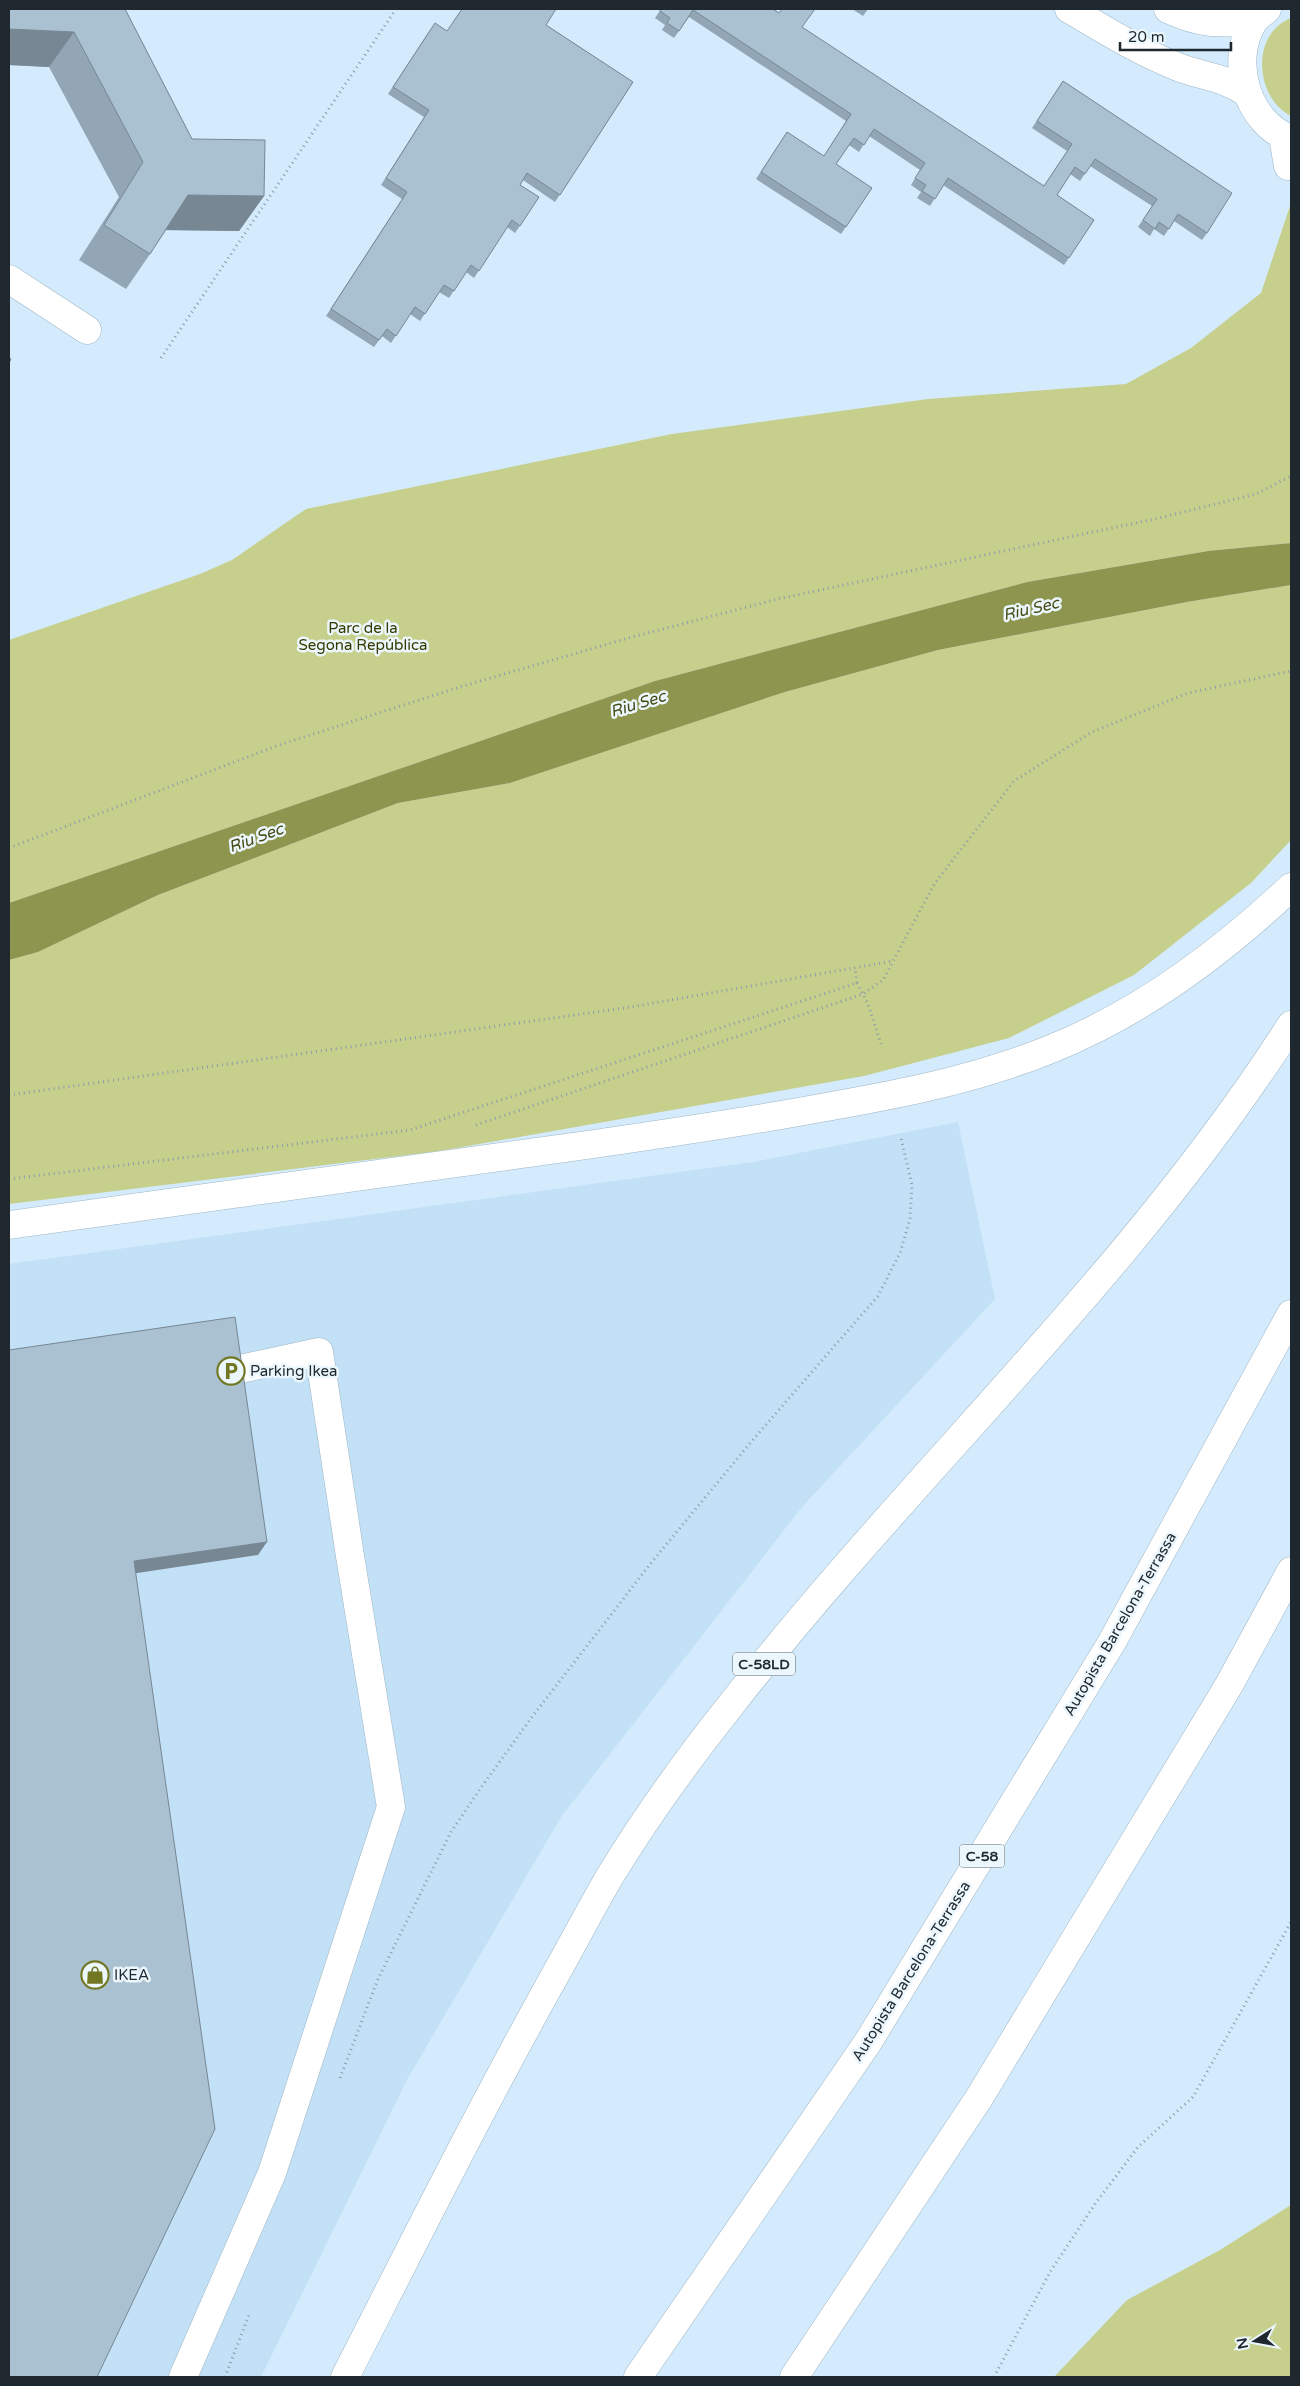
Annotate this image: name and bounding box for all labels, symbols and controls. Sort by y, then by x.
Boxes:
scale bar [1120,20,1231,52]
text: 20 m [1128,28,1165,46]
water label: Riu Sec [1001,593,1062,625]
park label: Parc de la Segona República [299,619,427,654]
water label: Riu Sec [608,686,669,722]
water label: Riu Sec [226,818,287,857]
parking icon: Parking Ikea [216,1356,246,1386]
place label: Parking Ikea [250,1362,337,1380]
street label: Autopista Barcelona-Terrassa [1060,1529,1180,1719]
road number: C-58LD [733,1652,795,1676]
road number: C-58 [960,1844,1004,1868]
street label: Autopista Barcelona-Terrassa [848,1878,974,2064]
shop icon: IKEA [80,1960,110,1990]
place label: IKEA [114,1966,149,1984]
north arrow [1230,2316,1280,2366]
text: N [1233,2336,1252,2351]

